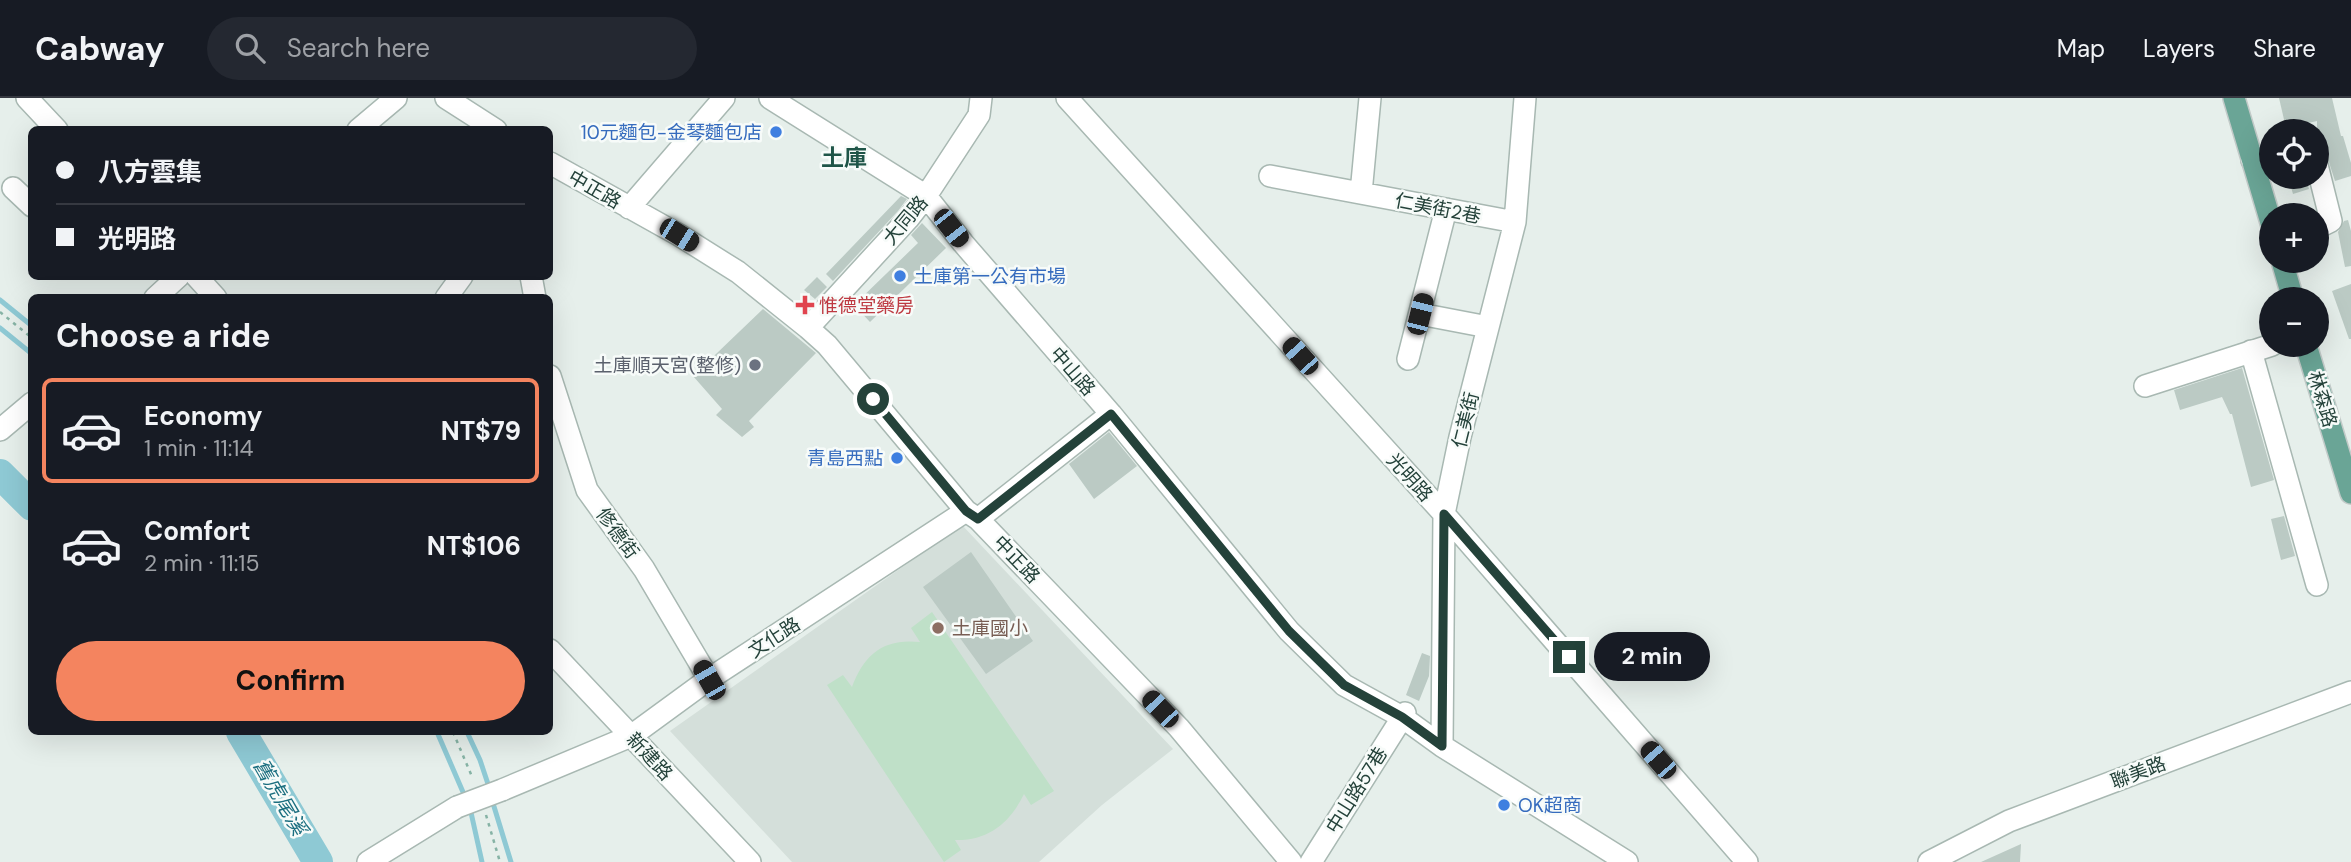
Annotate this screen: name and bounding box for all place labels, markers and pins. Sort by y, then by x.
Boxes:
place label: 10元麵包-金琴麵包店 [581,120,762,145]
marker: 10元麵包-金琴麵包店 [768,124,784,140]
place label: 土庫第一公有市場 [914,264,1066,289]
marker: 土庫第一公有市場 [892,268,908,284]
place label: 惟德堂藥房 [819,293,914,318]
marker: 惟德堂藥房 [797,297,813,313]
place label: 土庫順天宮(整修) [594,353,741,378]
marker: 土庫順天宮(整修) [747,357,763,373]
place label: 青島西點 [807,446,883,471]
marker: 青島西點 [889,450,905,466]
place label: 土庫國小 [952,616,1028,641]
marker: 土庫國小 [930,620,946,636]
place label: OK超商 [1518,793,1582,818]
marker: OK超商 [1496,797,1512,813]

